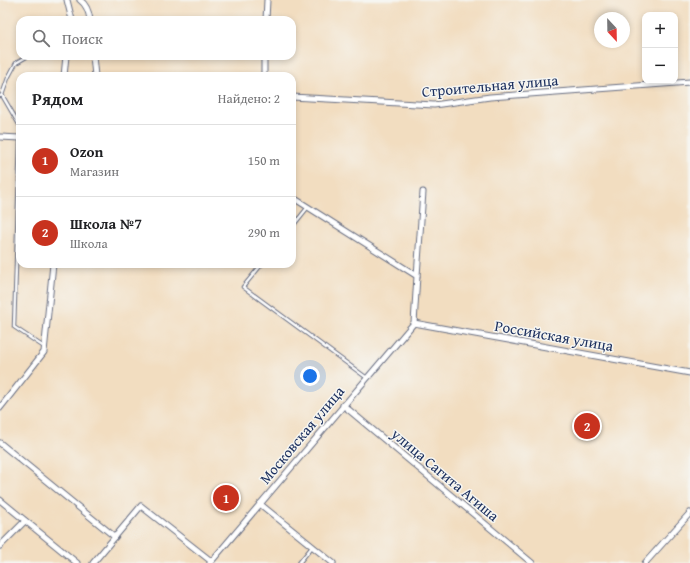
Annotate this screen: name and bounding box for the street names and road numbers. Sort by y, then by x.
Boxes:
street label: Строительная улица [421,69,560,102]
street label: Российская улица [493,315,616,356]
street label: Московская улица [254,381,349,488]
street label: улица Сагита Агиша [386,423,504,527]

